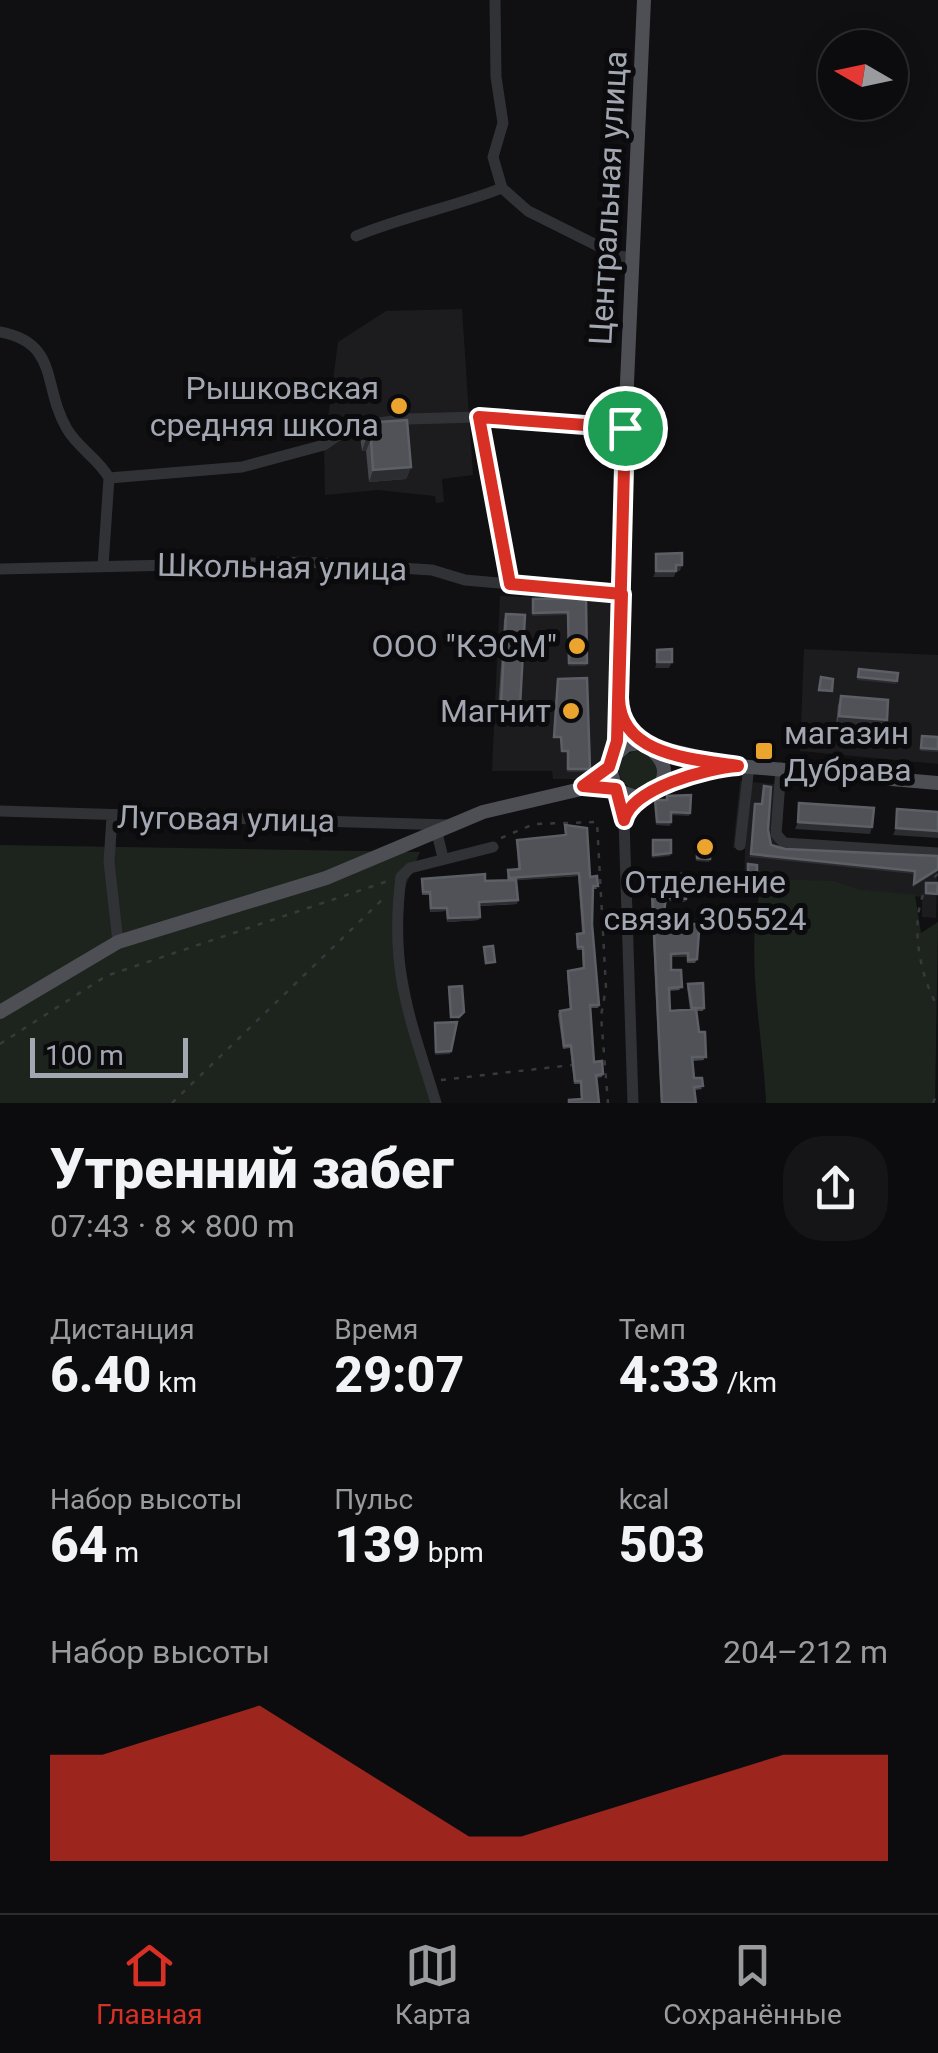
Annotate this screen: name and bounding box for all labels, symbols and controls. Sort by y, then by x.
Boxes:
north arrow [818,30,908,120]
map controls [818,30,908,120]
street label: Центральная улица [581,50,635,346]
place label: Рышковская средняя школа [150,369,379,444]
pin [583,386,668,471]
marker: Рышковская средняя школа [388,395,410,417]
icon: arrive [598,401,653,456]
street label: Школьная улица [157,546,407,588]
place label: ООО "КЭСМ" [372,627,557,665]
marker: ООО "КЭСМ" [566,635,588,657]
place label: Магнит [440,692,551,730]
marker: Магнит [560,700,582,722]
place label: магазин Дубрава [784,714,912,789]
marker: магазин Дубрава [753,740,775,762]
street label: Луговая улица [117,798,335,840]
marker: Отделение связи 305524 [694,836,716,858]
place label: Отделение связи 305524 [603,863,807,938]
scale bar [30,1033,188,1078]
text: 100 m [45,1039,124,1072]
button: share [783,1136,888,1241]
text: Утренний забег [50,1137,454,1201]
text: 07:43 · 8 × 800 m [50,1207,295,1245]
text: Дистанция [50,1313,195,1346]
text: Время [334,1313,418,1346]
text: Темп [619,1313,686,1346]
text: 6.40 [50,1346,151,1404]
text: 29:07 [334,1346,464,1404]
text: 4:33 [619,1346,720,1404]
text: km [151,1366,197,1399]
text: /km [720,1366,777,1399]
text: Набор высоты [50,1483,243,1516]
text: Пульс [334,1483,413,1516]
text: kcal [619,1483,669,1516]
text: 64 [50,1516,108,1574]
text: 139 [334,1516,421,1574]
text: 503 [619,1516,705,1574]
text: m [108,1536,139,1569]
text: bpm [421,1536,484,1569]
text: Набор высоты [50,1633,270,1671]
text: 204–212 m [723,1633,888,1671]
tab: Главная [96,1938,203,2031]
tab: Карта [395,1938,471,2031]
tab: Сохранённые [663,1938,842,2031]

